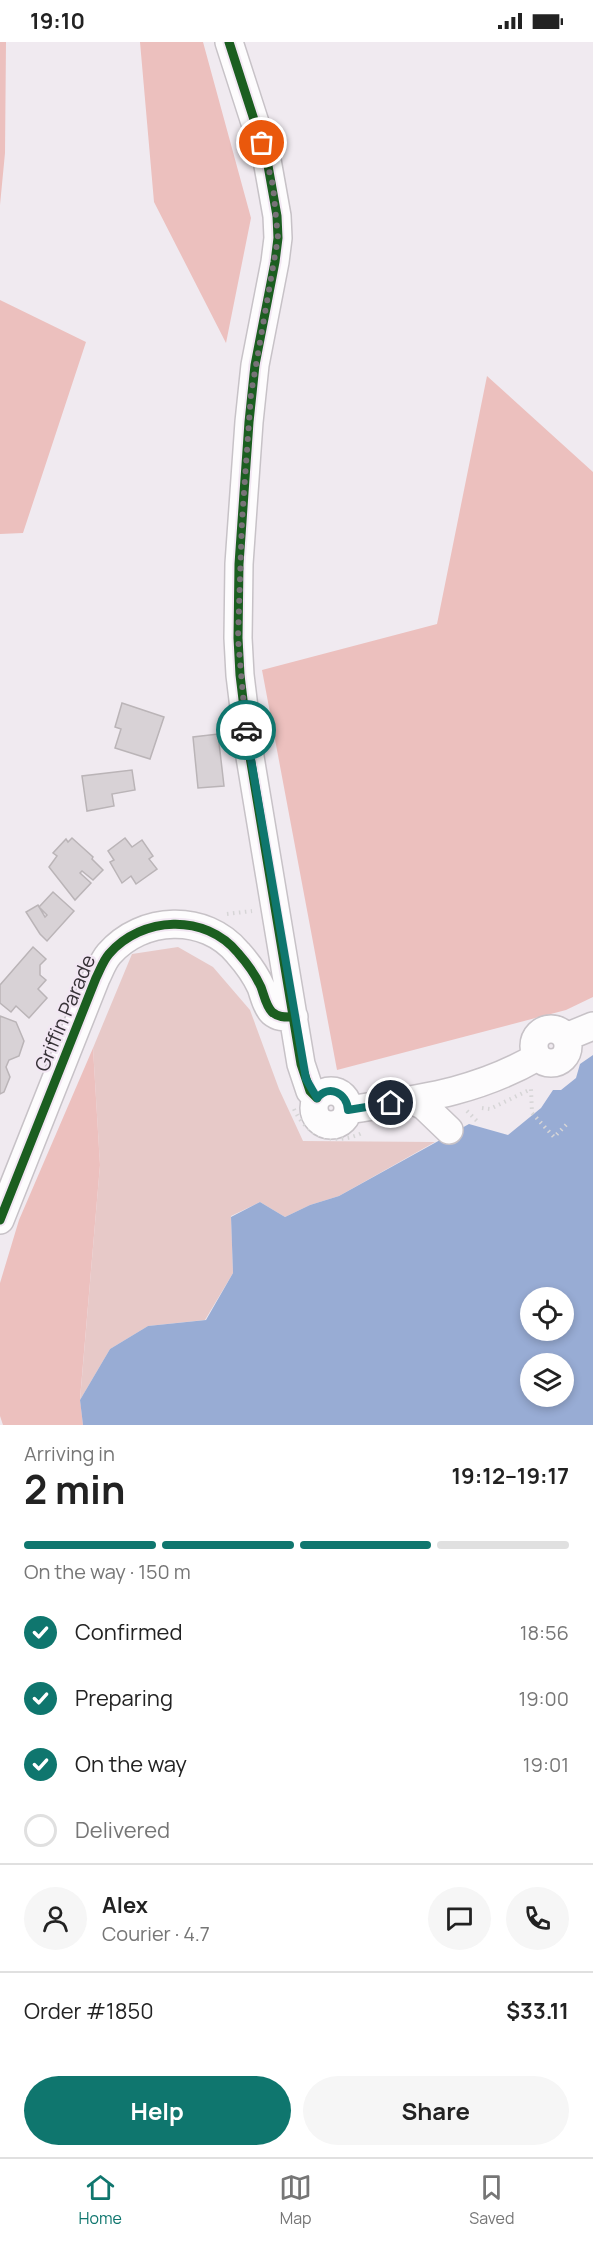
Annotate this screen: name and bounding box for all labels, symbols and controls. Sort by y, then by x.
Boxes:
text: 19:10 [30,6,85,36]
pin [236,117,287,168]
icon: bag [245,126,278,159]
courier [216,700,276,760]
icon: car [230,714,263,747]
street label: Griffin Parade [28,950,101,1075]
pin [365,1077,416,1128]
icon: home [374,1086,407,1119]
map controls [520,1287,574,1407]
button: locate [520,1287,574,1341]
button: layers [520,1353,574,1407]
text: Arriving in [24,1440,115,1467]
text: 19:12–19:17 [451,1461,569,1491]
text: 2 min [24,1462,125,1516]
text: On the way · 150 m [24,1558,191,1585]
icon: check [24,1616,57,1649]
text: Confirmed [75,1617,183,1647]
text: 18:56 [520,1619,569,1646]
icon: check [24,1682,57,1715]
text: Preparing [75,1683,173,1713]
text: 19:00 [518,1685,569,1712]
icon: check [24,1748,57,1781]
text: On the way [75,1749,187,1779]
text: 19:01 [523,1751,569,1778]
text: Delivered [75,1815,170,1845]
button: person [24,1887,87,1950]
button: chat [428,1887,491,1950]
button: phone [506,1887,569,1950]
text: Alex [102,1890,148,1920]
text: Courier · 4.7 [102,1920,210,1947]
text: Order #1850 [24,1996,154,2026]
text: $33.11 [506,1996,569,2026]
button: Help [24,2076,291,2145]
button: Share [303,2076,569,2145]
tab: Home [79,2171,122,2229]
tab: Map [279,2171,312,2229]
tab: Saved [469,2171,514,2229]

